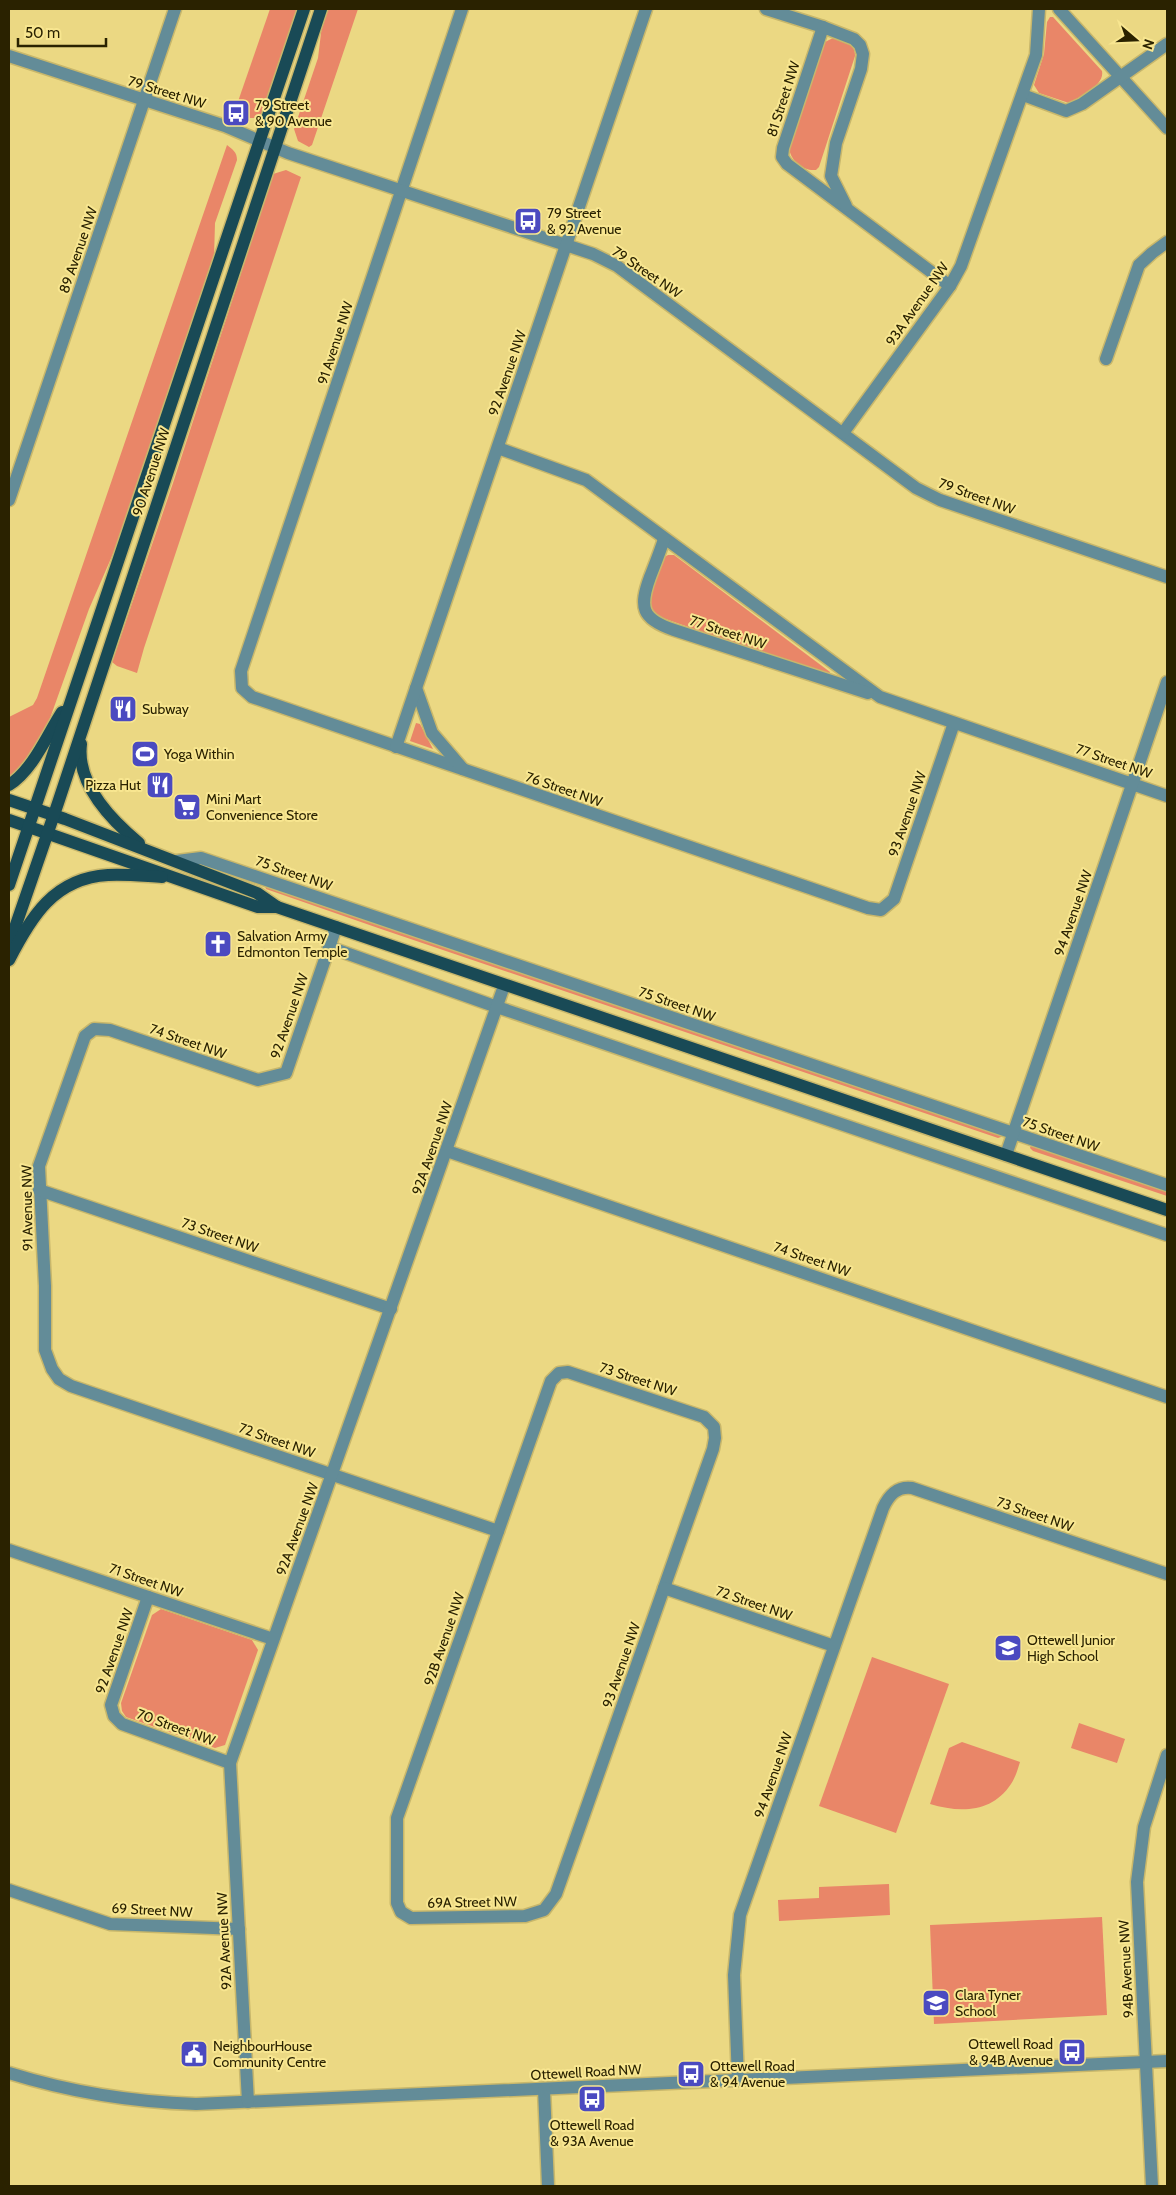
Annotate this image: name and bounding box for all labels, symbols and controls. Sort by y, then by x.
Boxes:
scale bar [18,15,105,47]
north arrow [1111,15,1161,65]
text: 50 m [25,24,60,42]
text: N [1138,37,1158,52]
street label: 81 Street NW [762,58,804,139]
street label: 79 Street NW [126,72,209,113]
place label: 79 Street & 90 Avenue [255,96,332,130]
bus stop icon: 79 Street & 90 Avenue [221,98,251,128]
street label: 89 Avenue NW [55,204,101,296]
place label: 79 Street & 92 Avenue [547,204,622,238]
bus stop icon: 79 Street & 92 Avenue [513,206,543,236]
street label: 79 Street NW [609,242,686,302]
street label: 93A Avenue NW [882,258,953,349]
street label: 91 Avenue NW [313,298,357,387]
street label: 92 Avenue NW [484,327,530,418]
street label: 90 Avenue NW [128,425,174,518]
street label: 79 Street NW [936,474,1019,518]
street label: 77 Street NW [687,611,769,653]
restaurant icon: Subway [108,694,138,724]
place label: Subway [142,700,189,718]
sports icon: Yoga Within [130,739,160,769]
street label: 77 Street NW [1074,740,1155,783]
place label: Yoga Within [163,745,235,763]
street label: 76 Street NW [523,767,605,811]
street label: 93 Avenue NW [884,768,930,859]
restaurant icon: Pizza Hut [145,770,175,800]
place label: Pizza Hut [85,776,141,794]
place label: Mini Mart Convenience Store [206,790,318,824]
supermarket icon: Mini Mart Convenience Store [172,792,202,822]
street label: 75 Street NW [253,851,335,895]
street label: 94 Avenue NW [1050,867,1096,958]
place label: Salvation Army Edmonton Temple [237,927,347,961]
church icon: Salvation Army Edmonton Temple [203,929,233,959]
street label: 92 Avenue NW [266,970,312,1061]
street label: 75 Street NW [636,982,718,1026]
street label: 74 Street NW [147,1019,229,1063]
street label: 92A Avenue NW [408,1098,457,1197]
street label: 75 Street NW [1020,1112,1102,1156]
street label: 91 Avenue NW [17,1164,37,1251]
street label: 73 Street NW [179,1213,261,1257]
street label: 74 Street NW [771,1237,853,1281]
street label: 73 Street NW [597,1358,680,1400]
street label: 72 Street NW [236,1419,318,1462]
street label: 92A Avenue NW [272,1479,322,1578]
street label: 73 Street NW [994,1492,1076,1536]
street label: 71 Street NW [107,1559,186,1601]
street label: 72 Street NW [713,1582,795,1625]
street label: 92B Avenue NW [420,1589,469,1688]
street label: 92 Avenue NW [91,1605,137,1696]
street label: 93 Avenue NW [598,1619,644,1710]
place label: Ottewell Junior High School [1027,1631,1116,1665]
school or university icon: Ottewell Junior High School [993,1633,1023,1663]
street label: 70 Street NW [134,1705,218,1750]
street label: 94 Avenue NW [750,1729,796,1820]
street label: 92A Avenue NW [212,1891,236,1990]
street label: 69A Street NW [427,1892,518,1912]
street label: 69 Street NW [111,1899,194,1921]
street label: 94B Avenue NW [1114,1919,1138,2019]
place label: Clara Tyner School [955,1986,1021,2020]
school or university icon: Clara Tyner School [921,1988,951,2018]
place label: Ottewell Road & 94B Avenue [968,2035,1053,2069]
place label: NeighbourHouse Community Centre [213,2037,326,2071]
bus stop icon: Ottewell Road & 94B Avenue [1057,2037,1087,2067]
public building icon: NeighbourHouse Community Centre [179,2039,209,2069]
place label: Ottewell Road & 94 Avenue [710,2057,795,2091]
bus stop icon: Ottewell Road & 94 Avenue [676,2059,706,2089]
street label: Ottewell Road NW [530,2060,643,2084]
bus stop icon: Ottewell Road & 93A Avenue [577,2084,607,2114]
place label: Ottewell Road & 93A Avenue [550,2116,634,2150]

